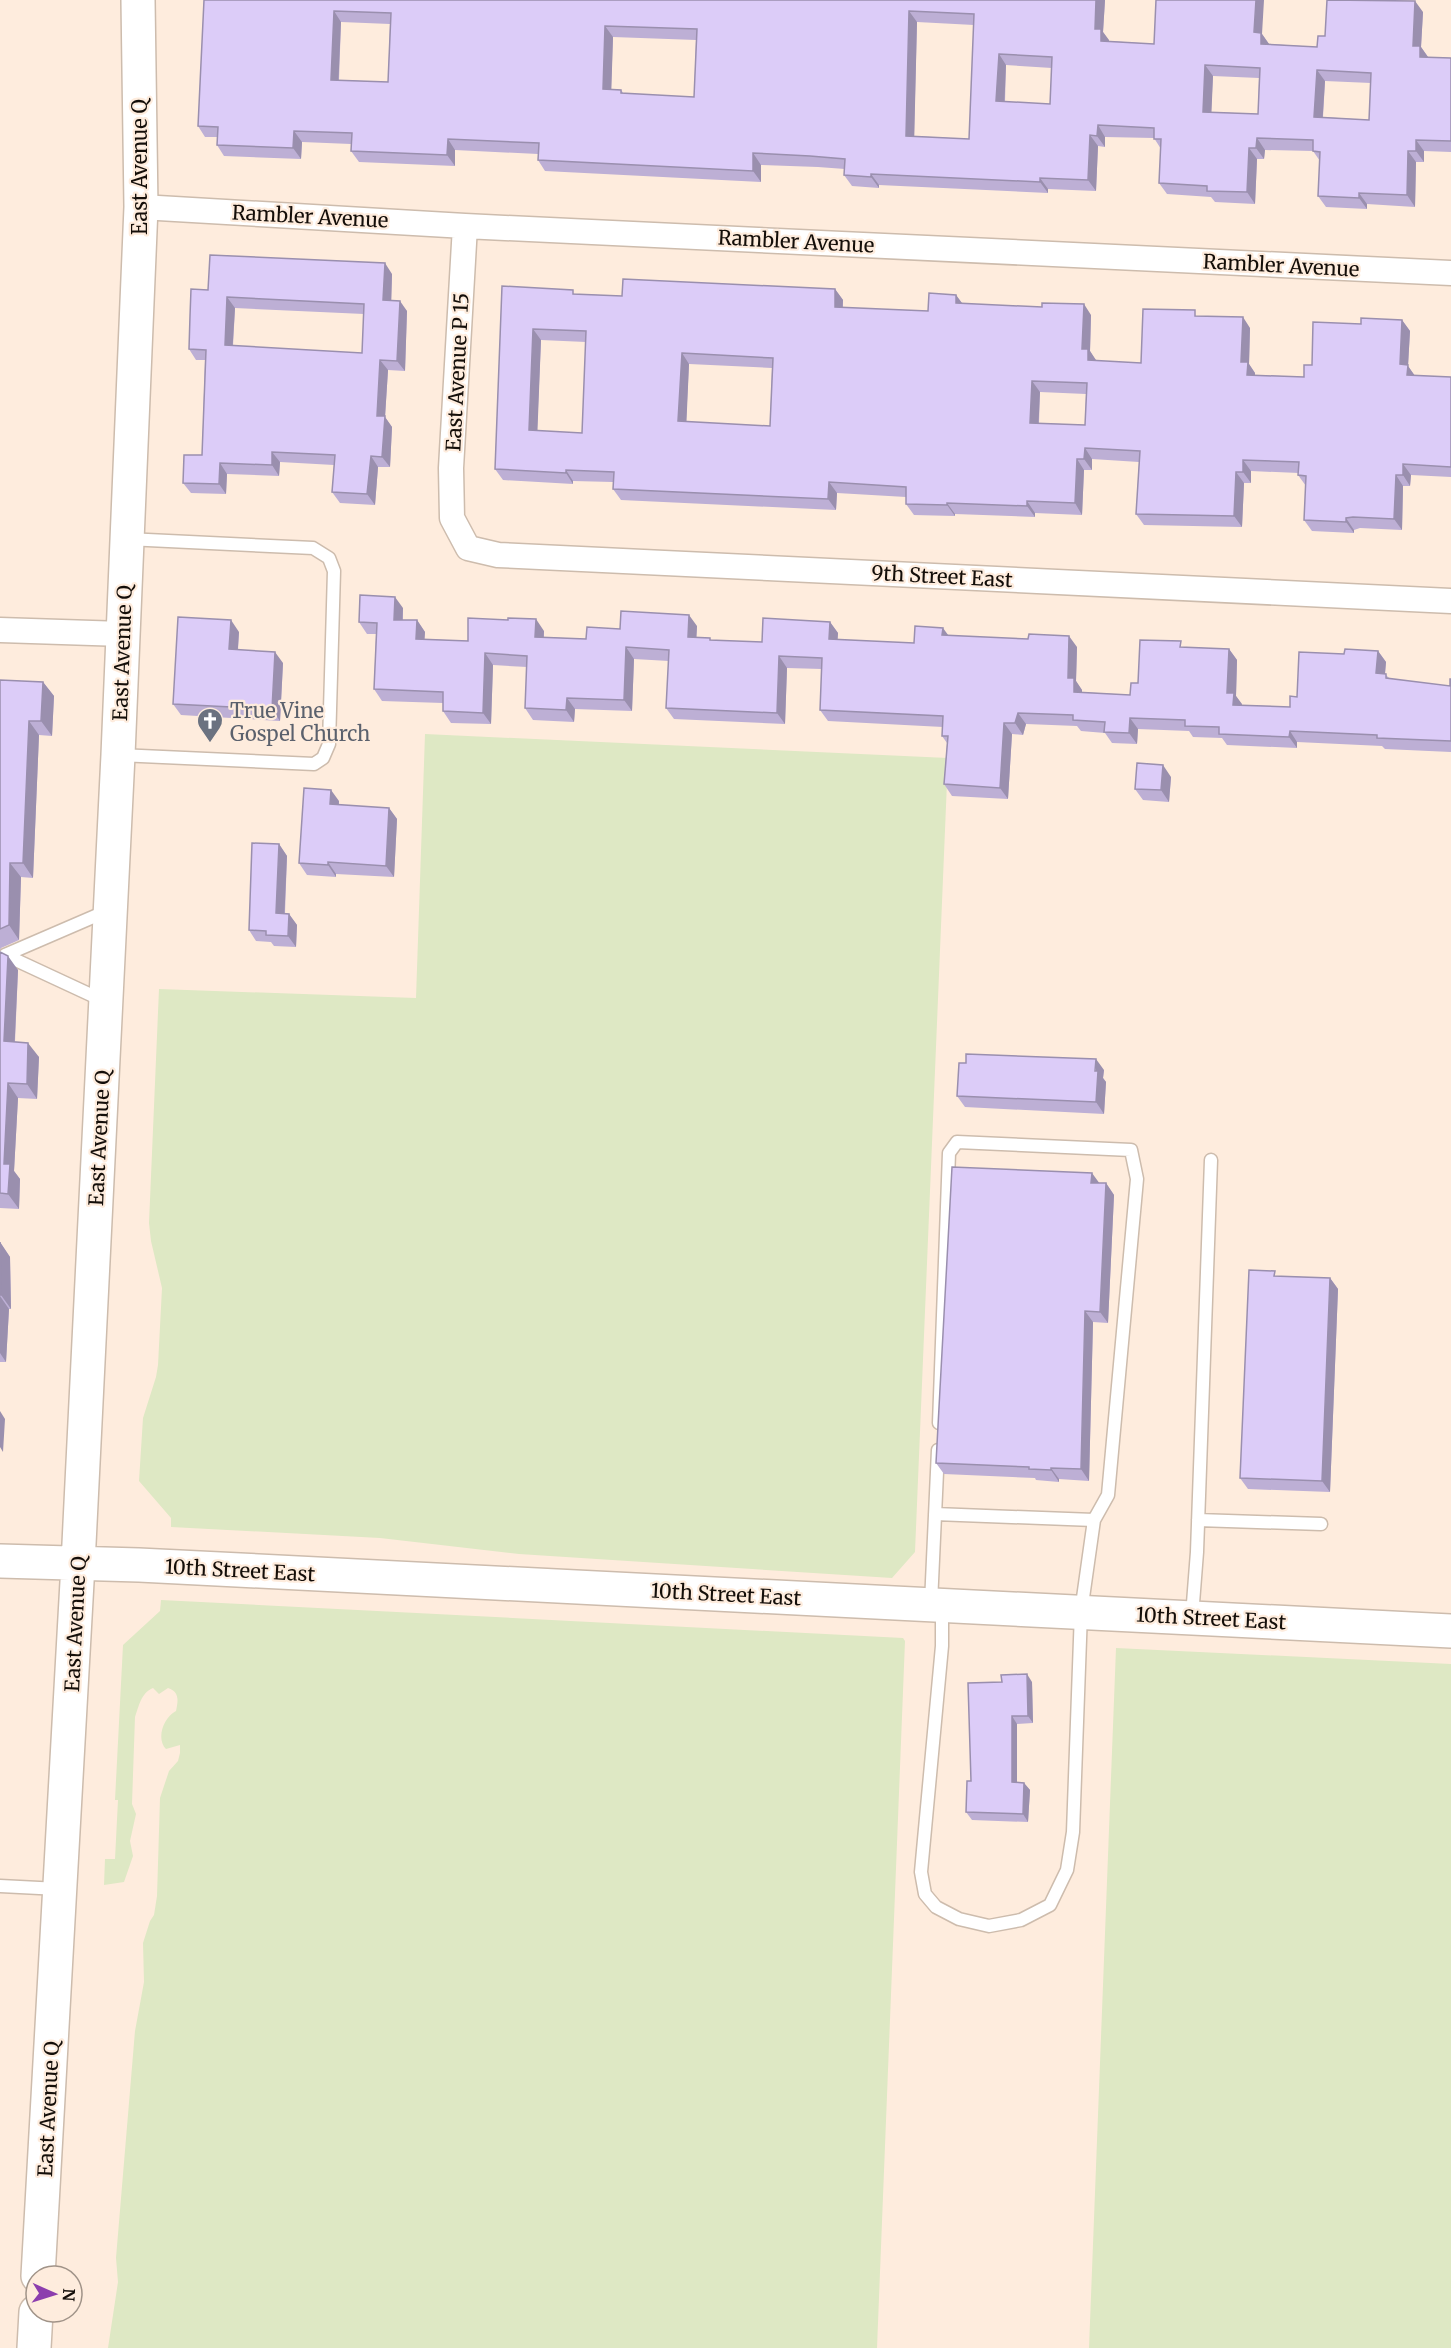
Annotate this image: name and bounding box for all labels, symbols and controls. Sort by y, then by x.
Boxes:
street label: East Avenue Q [127,98,152,235]
street label: Rambler Avenue [231,199,389,233]
street label: Rambler Avenue [717,224,875,258]
street label: Rambler Avenue [1202,248,1360,282]
street label: East Avenue P 15 [440,292,474,452]
street label: 9th Street East [871,560,1014,592]
street label: East Avenue Q [107,583,137,721]
place label: True Vine Gospel Church [230,698,370,746]
church icon: True Vine Gospel Church [195,706,225,744]
street label: East Avenue Q [83,1068,115,1206]
street label: East Avenue Q [59,1554,91,1692]
street label: 10th Street East [164,1554,316,1586]
street label: 10th Street East [650,1578,802,1610]
street label: 10th Street East [1135,1602,1287,1634]
street label: East Avenue Q [32,2039,64,2177]
north arrow [24,2264,84,2324]
text: N [59,2288,79,2302]

